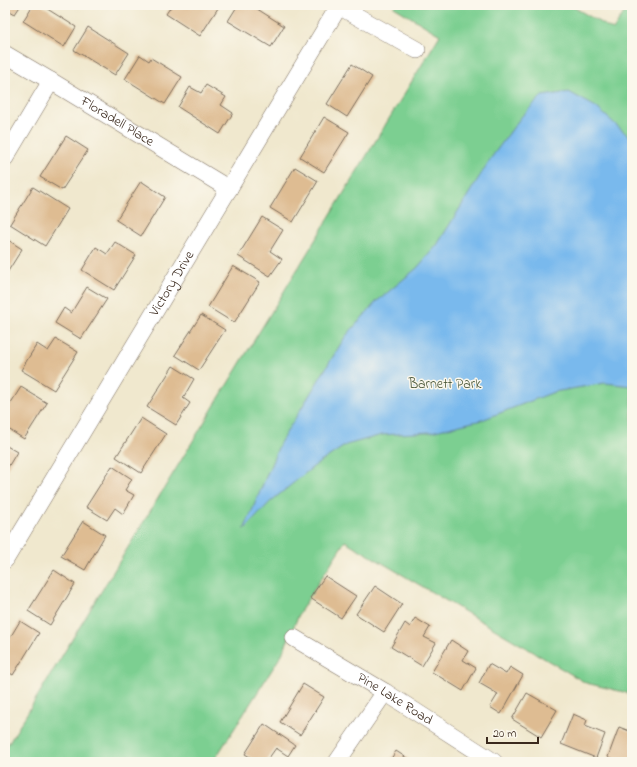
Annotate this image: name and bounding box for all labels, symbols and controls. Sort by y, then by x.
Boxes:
street label: Floradell Place [76,90,159,152]
street label: Victory Drive [143,246,200,321]
park label: Barnett Park [408,374,482,395]
street label: Pine Lake Road [353,667,437,731]
scale bar [487,719,538,745]
text: 20 m [493,725,516,743]

